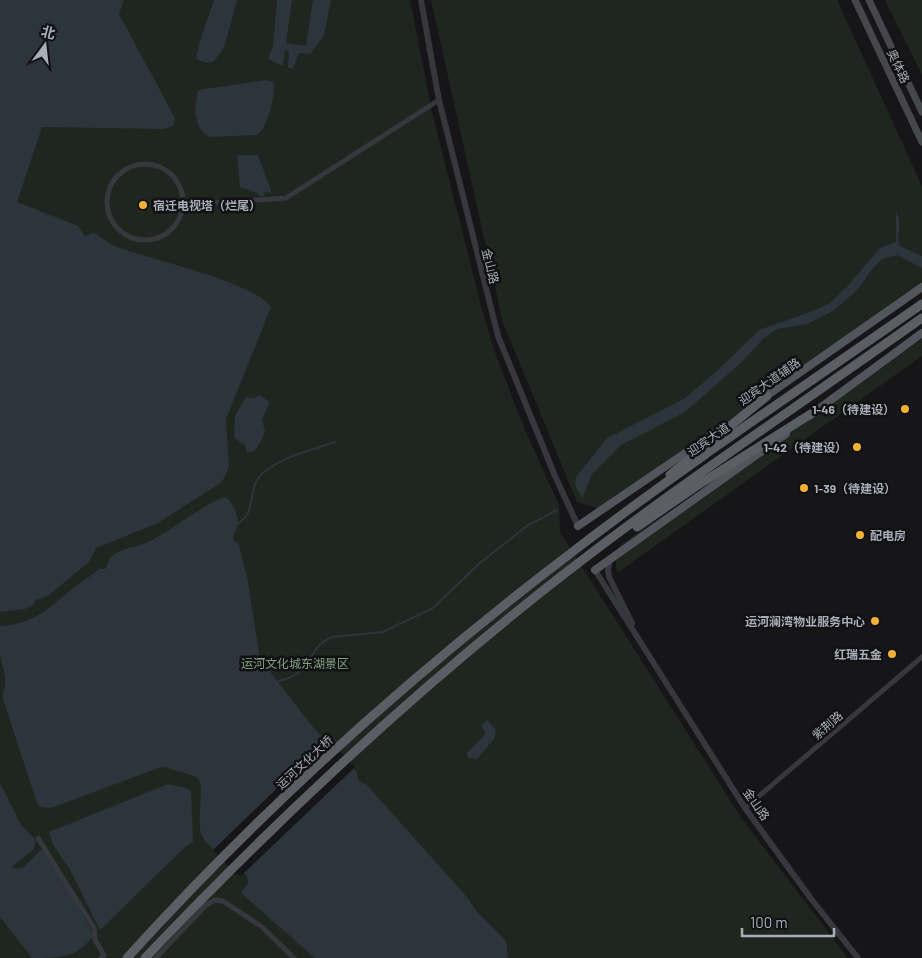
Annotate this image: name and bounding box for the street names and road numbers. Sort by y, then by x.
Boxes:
street label: 奥体路 [885,47,913,85]
street label: 金山路 [480,247,502,285]
street label: 迎宾大道辅路 [735,355,803,407]
street label: 迎宾大道 [684,419,732,459]
street label: 紫荆路 [809,708,845,742]
street label: 运河文化大桥 [273,732,335,792]
street label: 金山路 [741,785,773,823]

